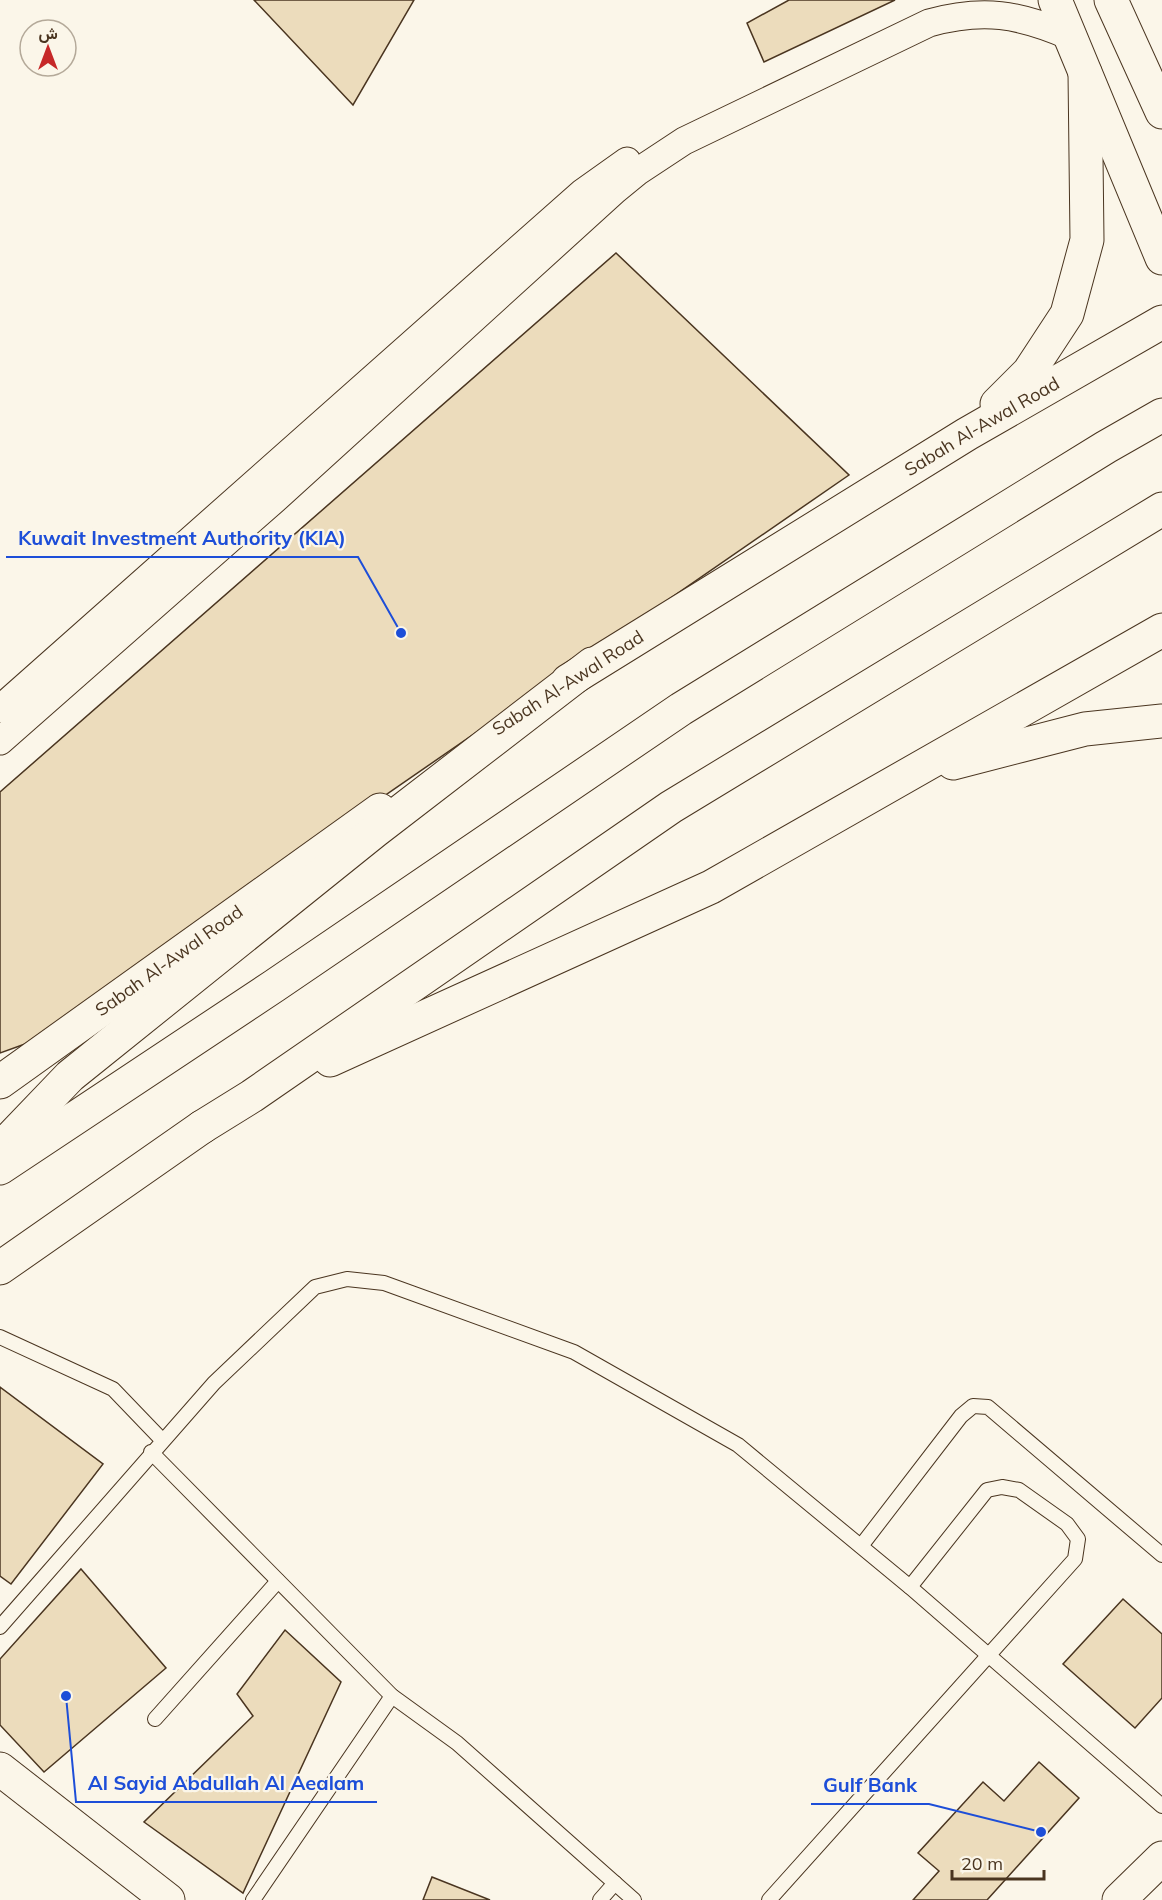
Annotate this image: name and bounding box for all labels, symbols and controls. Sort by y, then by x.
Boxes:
north arrow [18,18,78,78]
text: ش [38,23,58,43]
street label: Sabah Al-Awal Road [900,371,1063,481]
callout: Kuwait Investment Authority (KIA) [6,519,358,557]
text: Kuwait Investment Authority (KIA) [18,525,346,550]
street label: Sabah Al-Awal Road [488,625,648,740]
street label: Sabah Al-Awal Road [91,900,247,1021]
callout: Al Sayid Abdullah Al Aealam [76,1764,377,1802]
callout: Gulf Bank [811,1766,929,1804]
text: Al Sayid Abdullah Al Aealam [88,1770,364,1795]
text: Gulf Bank [823,1772,918,1797]
scale bar [952,1843,1044,1881]
text: 20 m [961,1852,1003,1875]

